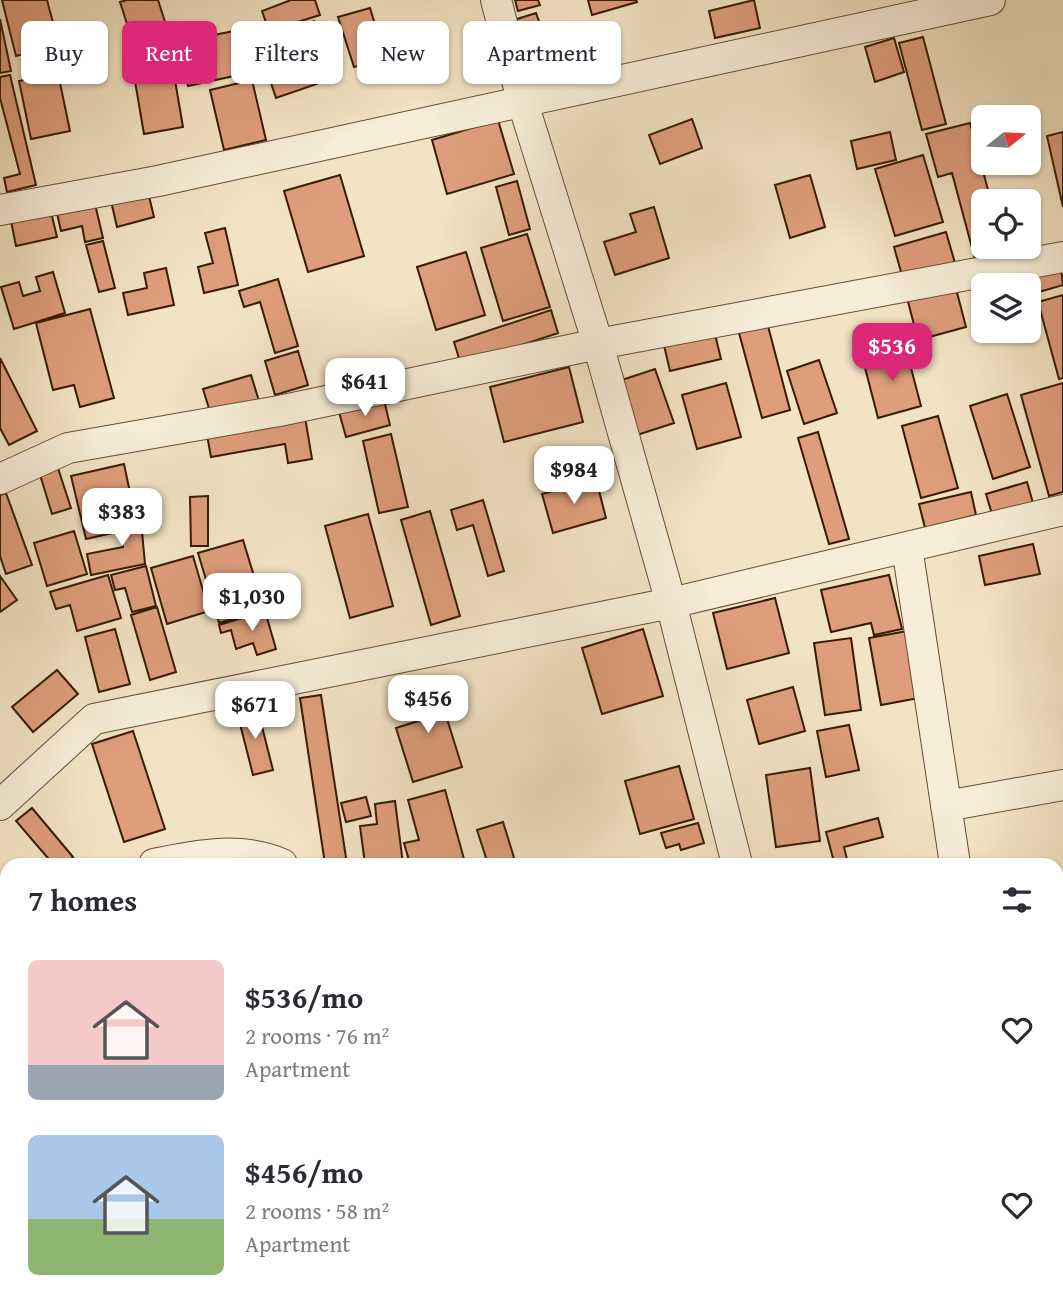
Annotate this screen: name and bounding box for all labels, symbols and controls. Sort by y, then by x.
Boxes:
chip: Buy [21,21,108,84]
chip: Rent [122,21,217,84]
chip: Filters [231,21,343,84]
chip: New [357,21,449,84]
chip: Apartment [463,21,621,84]
north arrow [971,105,1041,175]
map controls [971,105,1041,343]
button: locate [971,189,1041,259]
button: layers [971,273,1041,343]
pin: $536 [851,324,933,383]
text: $536 [868,329,916,362]
pin: $641 [324,358,406,418]
text: $641 [341,364,389,397]
pin: $984 [533,447,615,506]
text: $984 [550,452,598,485]
pin: $383 [81,489,163,548]
text: $383 [98,494,146,527]
pin: $1,030 [195,574,309,633]
text: $1,030 [219,579,285,612]
pin: $456 [387,676,469,735]
text: $456 [404,681,452,714]
pin: $671 [214,682,296,741]
text: $671 [231,687,279,720]
text: 7 homes [28,878,137,922]
icon: filters [998,881,1036,919]
text: $536/mo [245,975,363,1019]
icon: home [84,988,168,1072]
icon: heart [998,1011,1036,1049]
text: 2 rooms · 76 m² [245,1019,389,1052]
text: Apartment [245,1052,350,1085]
text: $456/mo [245,1150,363,1194]
icon: home [84,1163,168,1247]
icon: heart [998,1186,1036,1224]
text: 2 rooms · 58 m² [245,1194,389,1227]
text: Apartment [245,1227,350,1260]

